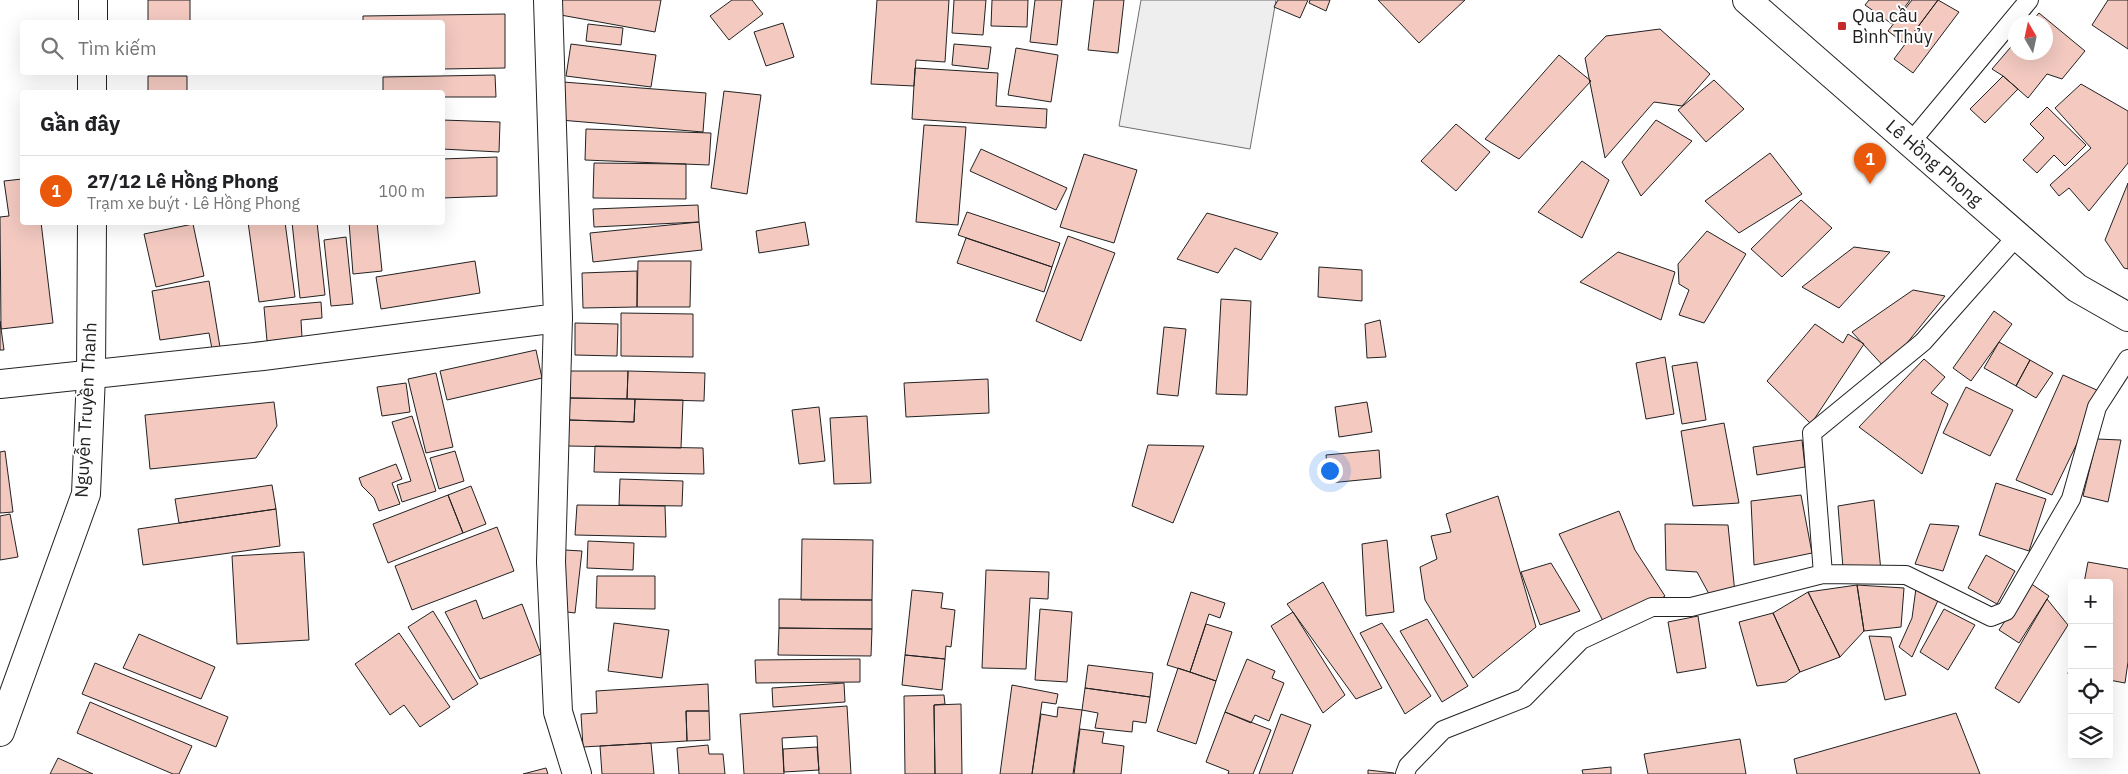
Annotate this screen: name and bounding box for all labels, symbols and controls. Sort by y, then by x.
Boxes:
place label: Qua cầu Bình Thủy [1852,4,1933,48]
north arrow [2008,15,2053,60]
search box [20,20,445,75]
marker: Qua cầu Bình Thủy [1836,20,1848,32]
icon: search [38,34,66,62]
text: Tìm kiếm [78,36,156,60]
text: Gần đây [40,109,120,137]
street label: Lê Hồng Phong [1881,114,1988,211]
pin: 1 [1854,143,1886,184]
text: 27/12 Lê Hồng Phong [87,169,278,193]
text: 1 [51,181,61,201]
text: 100 m [378,181,425,201]
text: Trạm xe buýt · Lê Hồng Phong [87,193,300,213]
street label: Nguyễn Truyền Thanh [69,322,102,498]
your location [1317,458,1343,484]
map controls [2068,579,2113,759]
button: + [2068,579,2113,624]
button: − [2068,624,2113,669]
button: locate [2068,669,2113,714]
button: layers [2068,714,2113,759]

